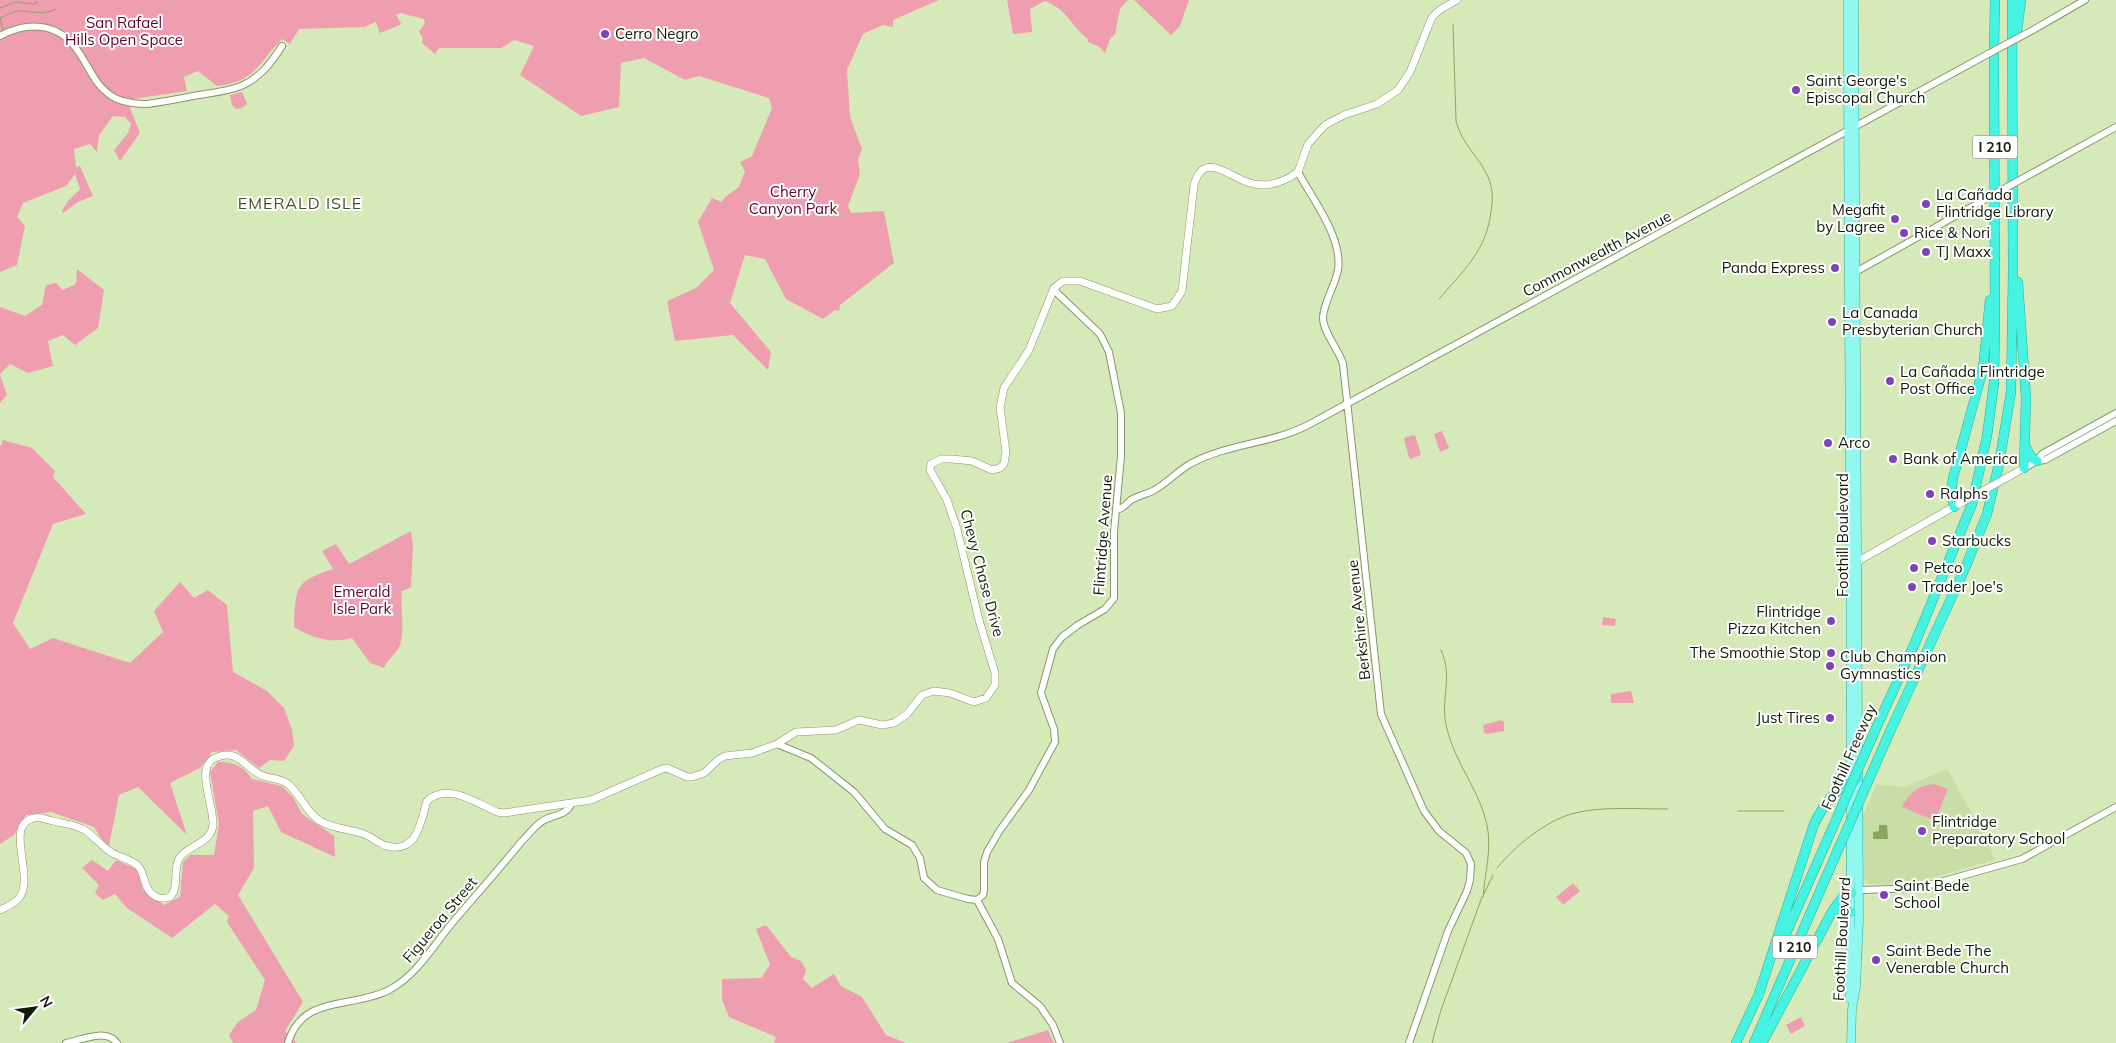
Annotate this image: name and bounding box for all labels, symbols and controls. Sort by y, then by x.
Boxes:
park label: San Rafael Hills Open Space [65,13,183,49]
place label: Cerro Negro [615,24,699,43]
marker: Cerro Negro [599,28,611,40]
place label: Saint George's Episcopal Church [1806,71,1925,107]
marker: Saint George's Episcopal Church [1790,84,1802,96]
road number: I 210 [1972,136,2018,158]
park label: Cherry Canyon Park [749,182,837,218]
place label: La Cañada Flintridge Library [1936,185,2054,221]
district label: EMERALD ISLE [238,193,362,213]
marker: La Cañada Flintridge Library [1920,198,1932,210]
place label: Megafit by Lagree [1816,200,1885,236]
street label: Commonwealth Avenue [1519,206,1674,301]
marker: Megafit by Lagree [1889,213,1901,225]
place label: Rice & Nori [1914,223,1990,242]
marker: Rice & Nori [1898,227,1910,239]
place label: TJ Maxx [1936,242,1991,261]
marker: TJ Maxx [1920,246,1932,258]
place label: Panda Express [1722,258,1825,277]
marker: Panda Express [1829,262,1841,274]
place label: La Canada Presbyterian Church [1842,303,1983,339]
marker: La Canada Presbyterian Church [1826,316,1838,328]
place label: La Cañada Flintridge Post Office [1900,362,2045,398]
marker: La Cañada Flintridge Post Office [1884,375,1896,387]
place label: Arco [1838,433,1870,452]
marker: Arco [1822,437,1834,449]
place label: Bank of America [1903,449,2018,468]
marker: Bank of America [1887,453,1899,465]
street label: Foothill Boulevard [1833,473,1852,597]
street label: Flintridge Avenue [1089,474,1116,596]
place label: Ralphs [1940,484,1988,503]
marker: Ralphs [1924,488,1936,500]
street label: Chevy Chase Drive [956,507,1009,639]
place label: Starbucks [1942,531,2011,550]
marker: Starbucks [1926,535,1938,547]
place label: Petco [1924,558,1963,577]
street label: Berkshire Avenue [1343,559,1374,681]
marker: Petco [1908,562,1920,574]
place label: Trader Joe's [1922,577,2003,596]
marker: Trader Joe's [1906,581,1918,593]
park label: Emerald Isle Park [333,582,392,618]
place label: Flintridge Pizza Kitchen [1728,602,1821,638]
marker: Flintridge Pizza Kitchen [1825,615,1837,627]
place label: The Smoothie Stop [1690,643,1821,662]
marker: The Smoothie Stop [1825,647,1837,659]
place label: Club Champion Gymnastics [1840,647,1947,683]
marker: Club Champion Gymnastics [1824,660,1836,672]
street label: Foothill Freeway [1817,701,1880,813]
place label: Just Tires [1756,708,1820,727]
marker: Just Tires [1824,712,1836,724]
place label: Flintridge Preparatory School [1932,812,2065,848]
marker: Flintridge Preparatory School [1916,825,1928,837]
street label: Figueroa Street [398,873,481,966]
place label: Saint Bede School [1894,876,1969,912]
street label: Foothill Boulevard [1829,877,1854,1001]
marker: Saint Bede School [1878,889,1890,901]
road number: I 210 [1772,936,1818,959]
place label: Saint Bede The Venerable Church [1886,941,2009,977]
marker: Saint Bede The Venerable Church [1870,954,1882,966]
north arrow [10,983,60,1033]
text: N [36,993,57,1011]

